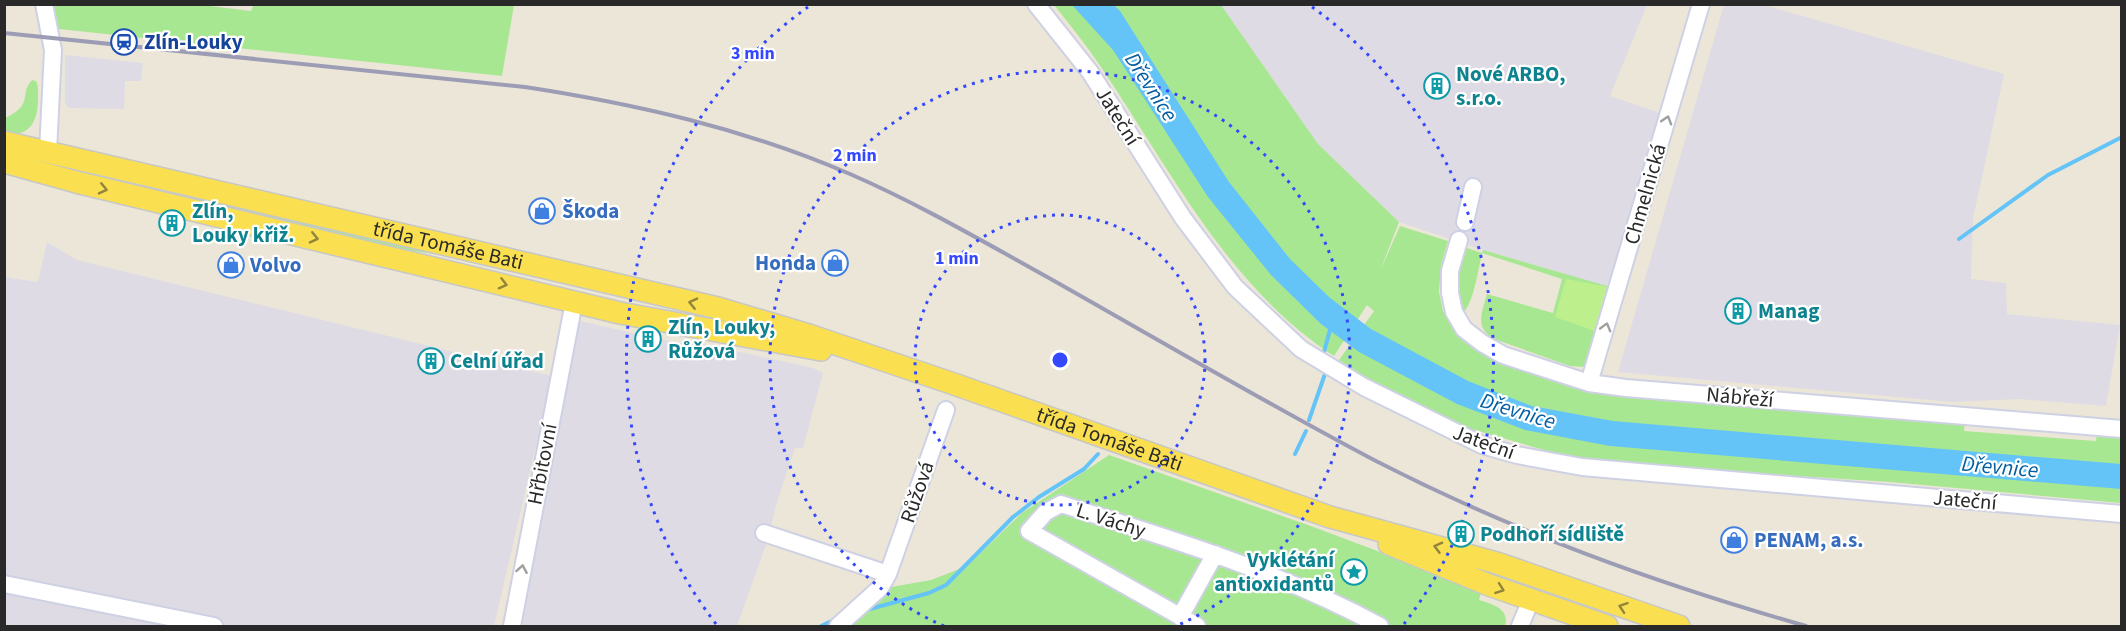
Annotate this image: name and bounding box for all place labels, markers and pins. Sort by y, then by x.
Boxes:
station icon: Zlín-Louky [109,27,139,57]
place label: Zlín-Louky [144,27,243,57]
place label: Nové ARBO, s.r.o. [1456,59,1566,113]
building icon: Nové ARBO, s.r.o. [1422,71,1452,101]
place label: Zlín, Louky křiž. [192,196,294,250]
shop icon: Škoda [527,196,557,226]
place label: Škoda [562,196,619,226]
building icon: Zlín, Louky křiž. [157,208,187,238]
place label: Honda [755,248,816,278]
shop icon: Honda [820,248,850,278]
shop icon: Volvo [216,250,246,280]
place label: Volvo [249,250,301,280]
building icon: Manag [1723,296,1753,326]
place label: Manag [1758,296,1819,326]
place label: Zlín, Louky, Růžová [668,312,775,366]
building icon: Zlín, Louky, Růžová [633,324,663,354]
building icon: Celní úřad [416,346,446,376]
place label: Celní úřad [450,346,544,376]
centre of rings [1050,350,1070,370]
building icon: Podhoří sídliště [1446,519,1476,549]
place label: Podhoří sídliště [1480,519,1624,549]
shop icon: PENAM, a.s. [1719,525,1749,555]
place label: PENAM, a.s. [1754,525,1864,555]
place label: Vyklétání antioxidantů [1214,545,1335,599]
place icon: Vyklétání antioxidantů [1339,557,1369,587]

